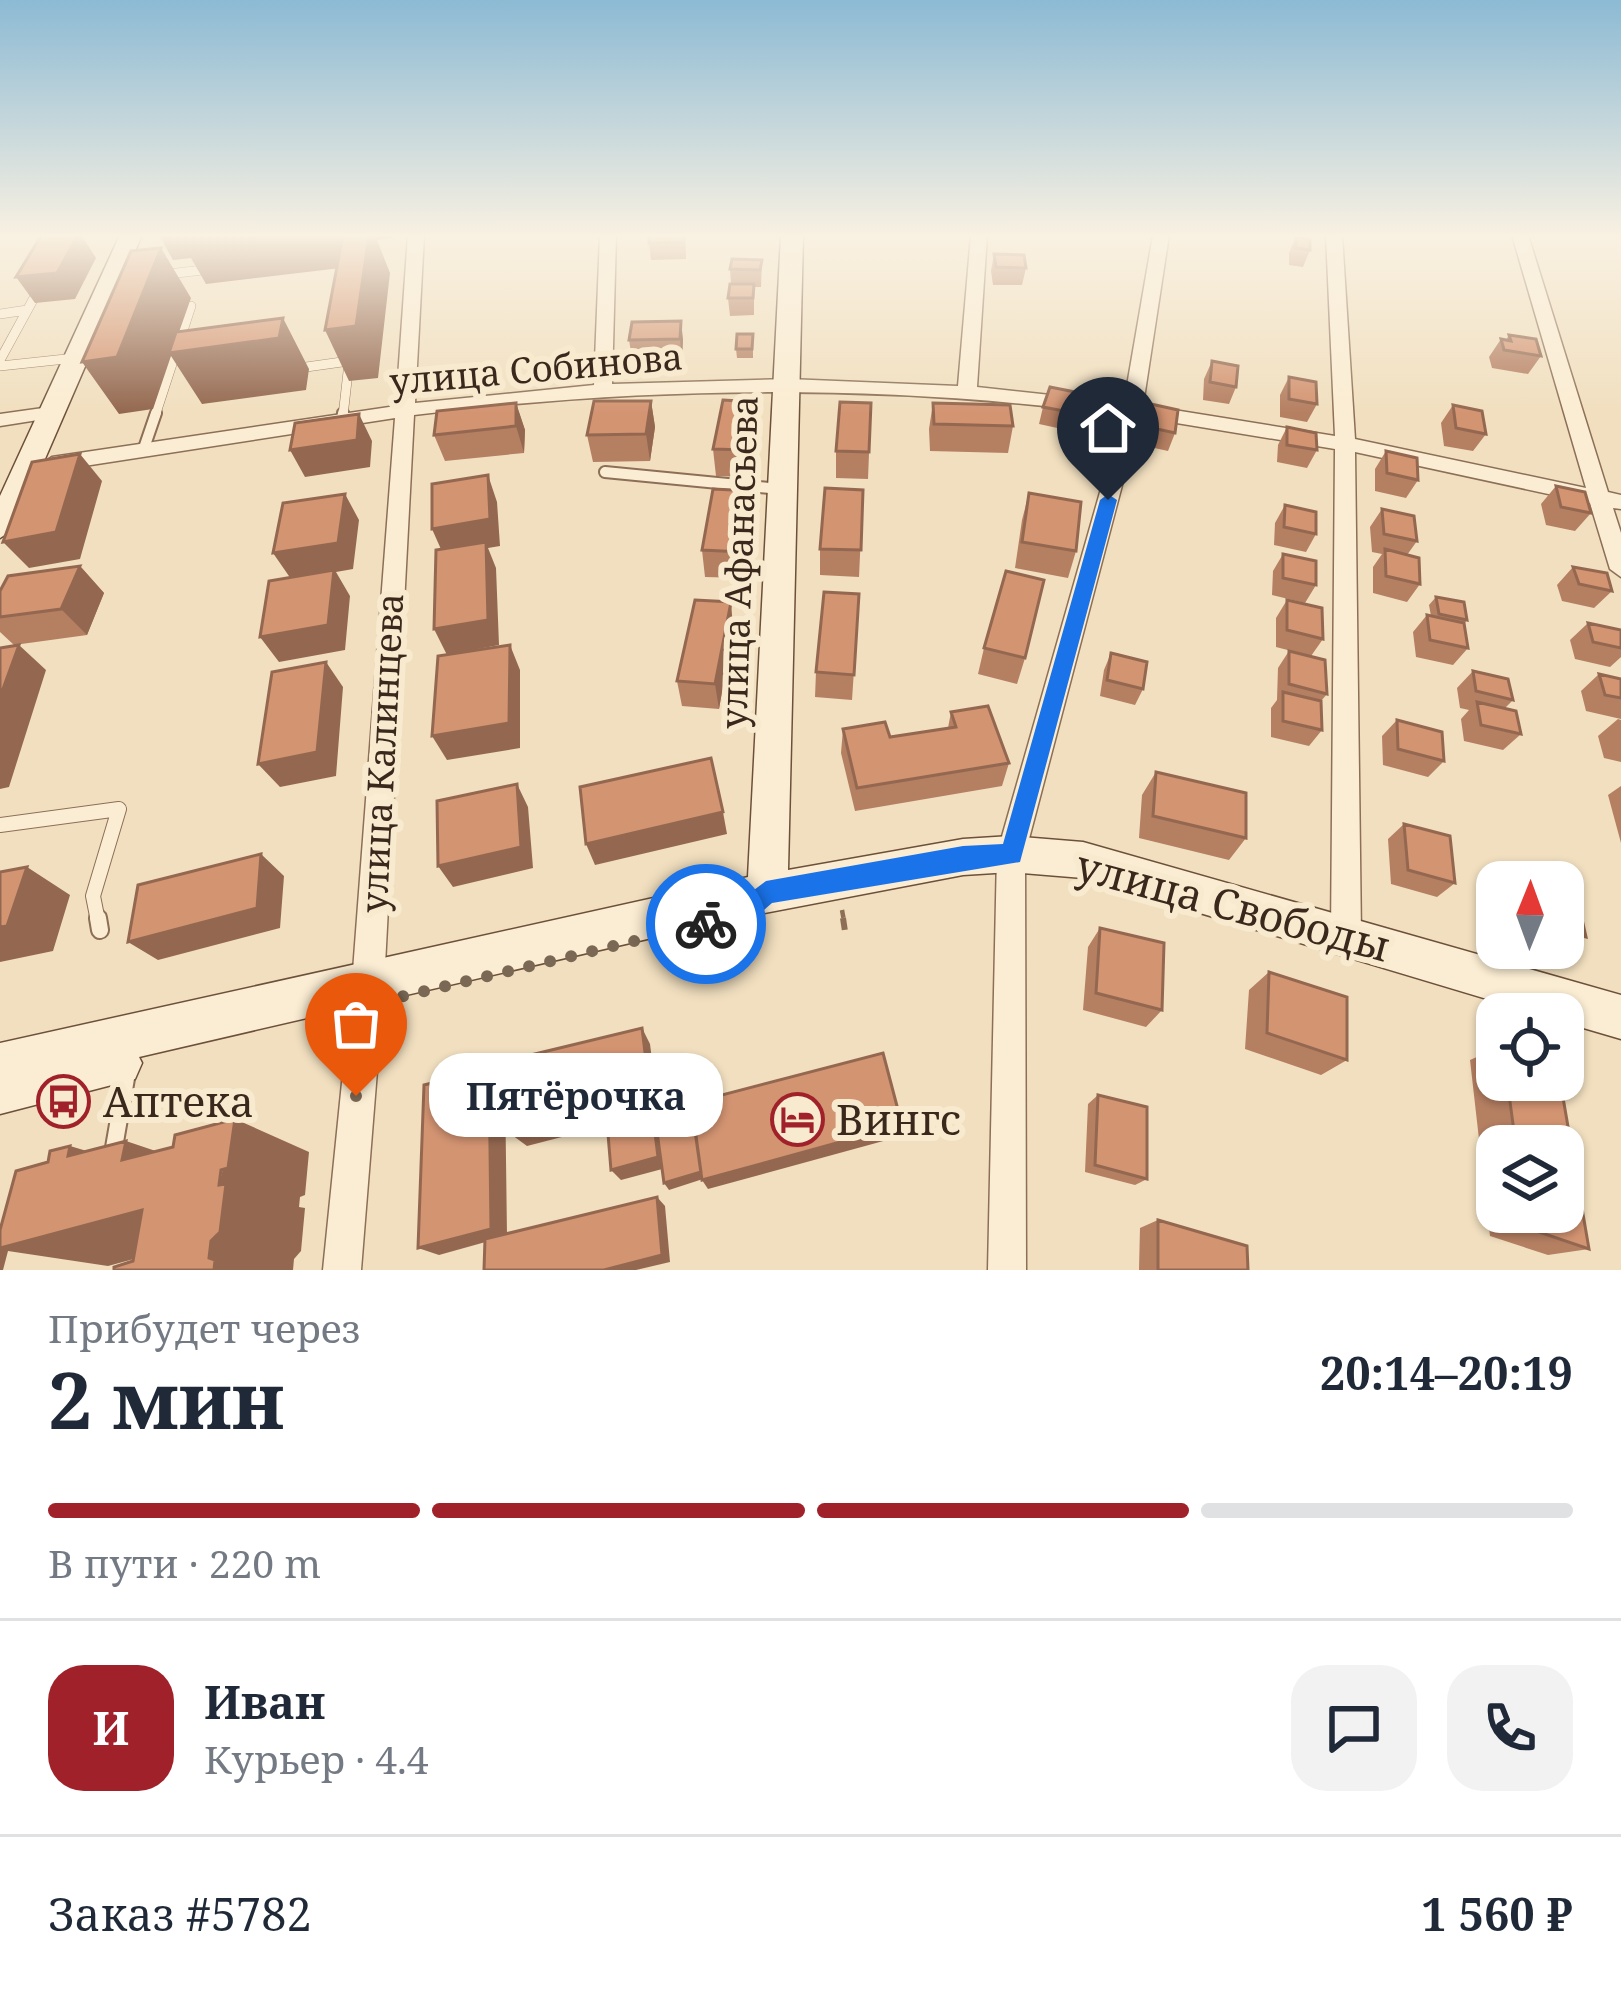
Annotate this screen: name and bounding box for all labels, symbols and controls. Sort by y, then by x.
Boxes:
street label: улица Собинова [387,331,685,406]
pin [1057,377,1159,500]
street label: улица Афанасьева [708,394,769,730]
icon: home [1075,395,1141,461]
street label: улица Калинцева [349,592,414,914]
street label: улица Свободы [1070,835,1397,974]
north arrow [1476,861,1584,969]
map controls [1476,861,1584,1233]
courier [646,864,766,984]
icon: bike [673,891,739,957]
pin [305,973,407,1096]
icon: bag [323,991,389,1057]
button: locate [1476,993,1584,1101]
callout: Пятёрочка [428,1054,722,1138]
text: Пятёрочка [466,1068,686,1121]
place label: Аптека [103,1072,254,1129]
bus stop icon: Аптека [36,1074,92,1130]
place label: Вингс [836,1090,961,1147]
hotel icon: Вингс [769,1092,825,1148]
button: layers [1476,1125,1584,1233]
text: Прибудет через [48,1301,360,1354]
text: 20:14–20:19 [1320,1342,1573,1403]
text: 2 мин [48,1346,284,1452]
text: В пути · 220 m [48,1536,321,1589]
button: chat [1291,1665,1417,1791]
button: phone [1447,1665,1573,1791]
text: Иван [204,1671,325,1732]
text: И [92,1697,130,1758]
text: Курьер · 4.4 [204,1732,428,1785]
text: Заказ #5782 [48,1883,312,1944]
text: 1 560 ₽ [1421,1883,1573,1944]

